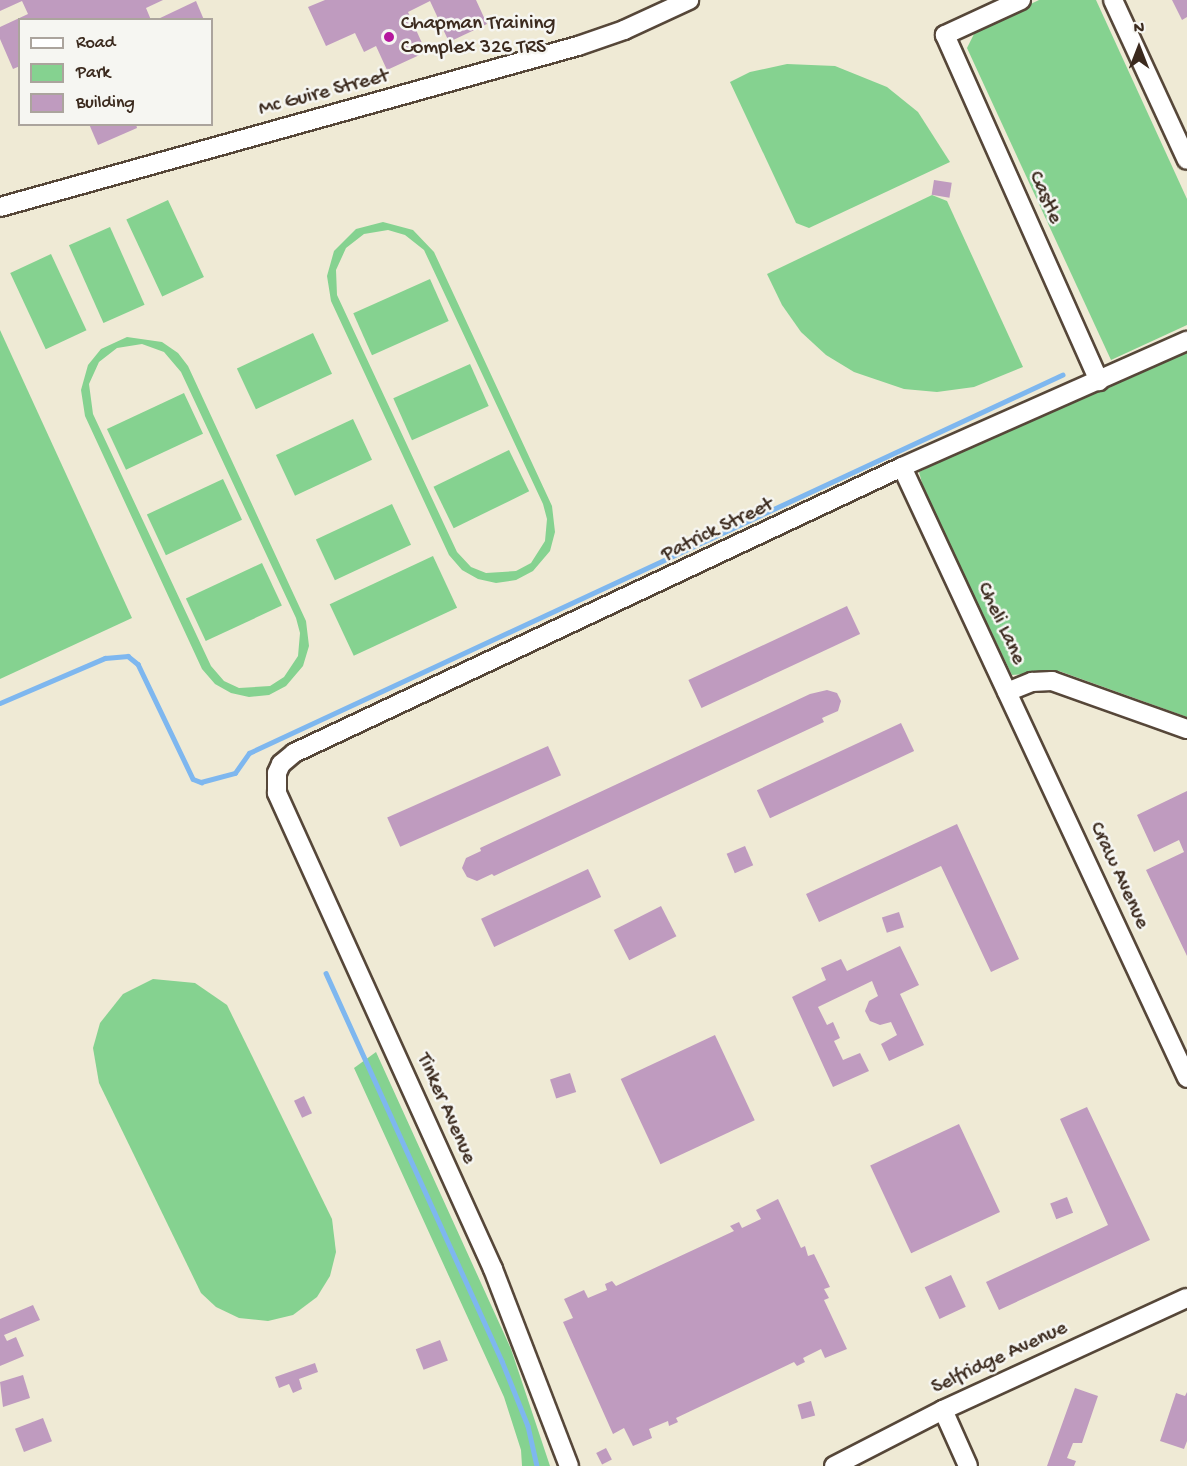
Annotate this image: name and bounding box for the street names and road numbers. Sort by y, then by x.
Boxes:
street label: Mc Guire Street [256,65,392,123]
street label: Castle [1021,168,1067,228]
street label: Patrick Street [658,493,778,569]
street label: Cheli Lane [970,579,1030,669]
street label: Craw Avenue [1082,819,1154,933]
street label: Tinker Avenue [409,1050,481,1168]
street label: Selfridge Avenue [928,1317,1072,1401]

